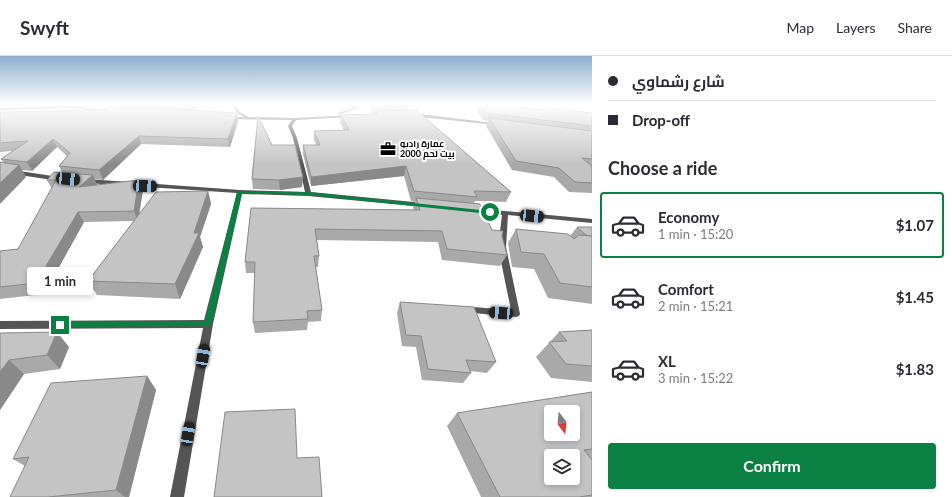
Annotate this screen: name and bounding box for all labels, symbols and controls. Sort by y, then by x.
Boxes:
text: Swyft [20,16,69,39]
text: Map [786,19,814,36]
text: Layers [836,19,876,36]
text: Share [898,19,932,36]
text: شارع رشماوي [632,72,725,90]
text: Drop-off [632,111,690,129]
place label: عمارة راديو بيت لحم 2000 [400,138,455,160]
office icon: عمارة راديو بيت لحم 2000 [379,140,397,158]
text: Choose a ride [608,157,717,179]
car [55,172,81,186]
car [133,179,157,193]
route start [481,203,499,221]
icon: car [610,207,646,243]
text: Economy [658,208,719,226]
car [519,209,545,223]
text: $1.07 [896,216,934,234]
text: 1 min · 15:20 [658,226,733,242]
callout: 1 min [27,267,93,295]
text: 1 min [44,273,76,289]
icon: car [610,279,646,315]
text: Comfort [658,280,714,298]
text: $1.45 [896,288,934,306]
text: 2 min · 15:21 [658,298,733,314]
car [489,306,513,320]
route end [51,316,69,334]
car [195,343,211,369]
icon: car [610,351,646,387]
text: XL [658,352,676,370]
text: $1.83 [896,360,934,378]
text: 3 min · 15:22 [658,370,733,386]
north arrow [544,405,580,441]
map controls [544,405,580,485]
car [180,421,196,447]
button: Confirm [608,443,936,489]
button: layers [544,449,580,485]

